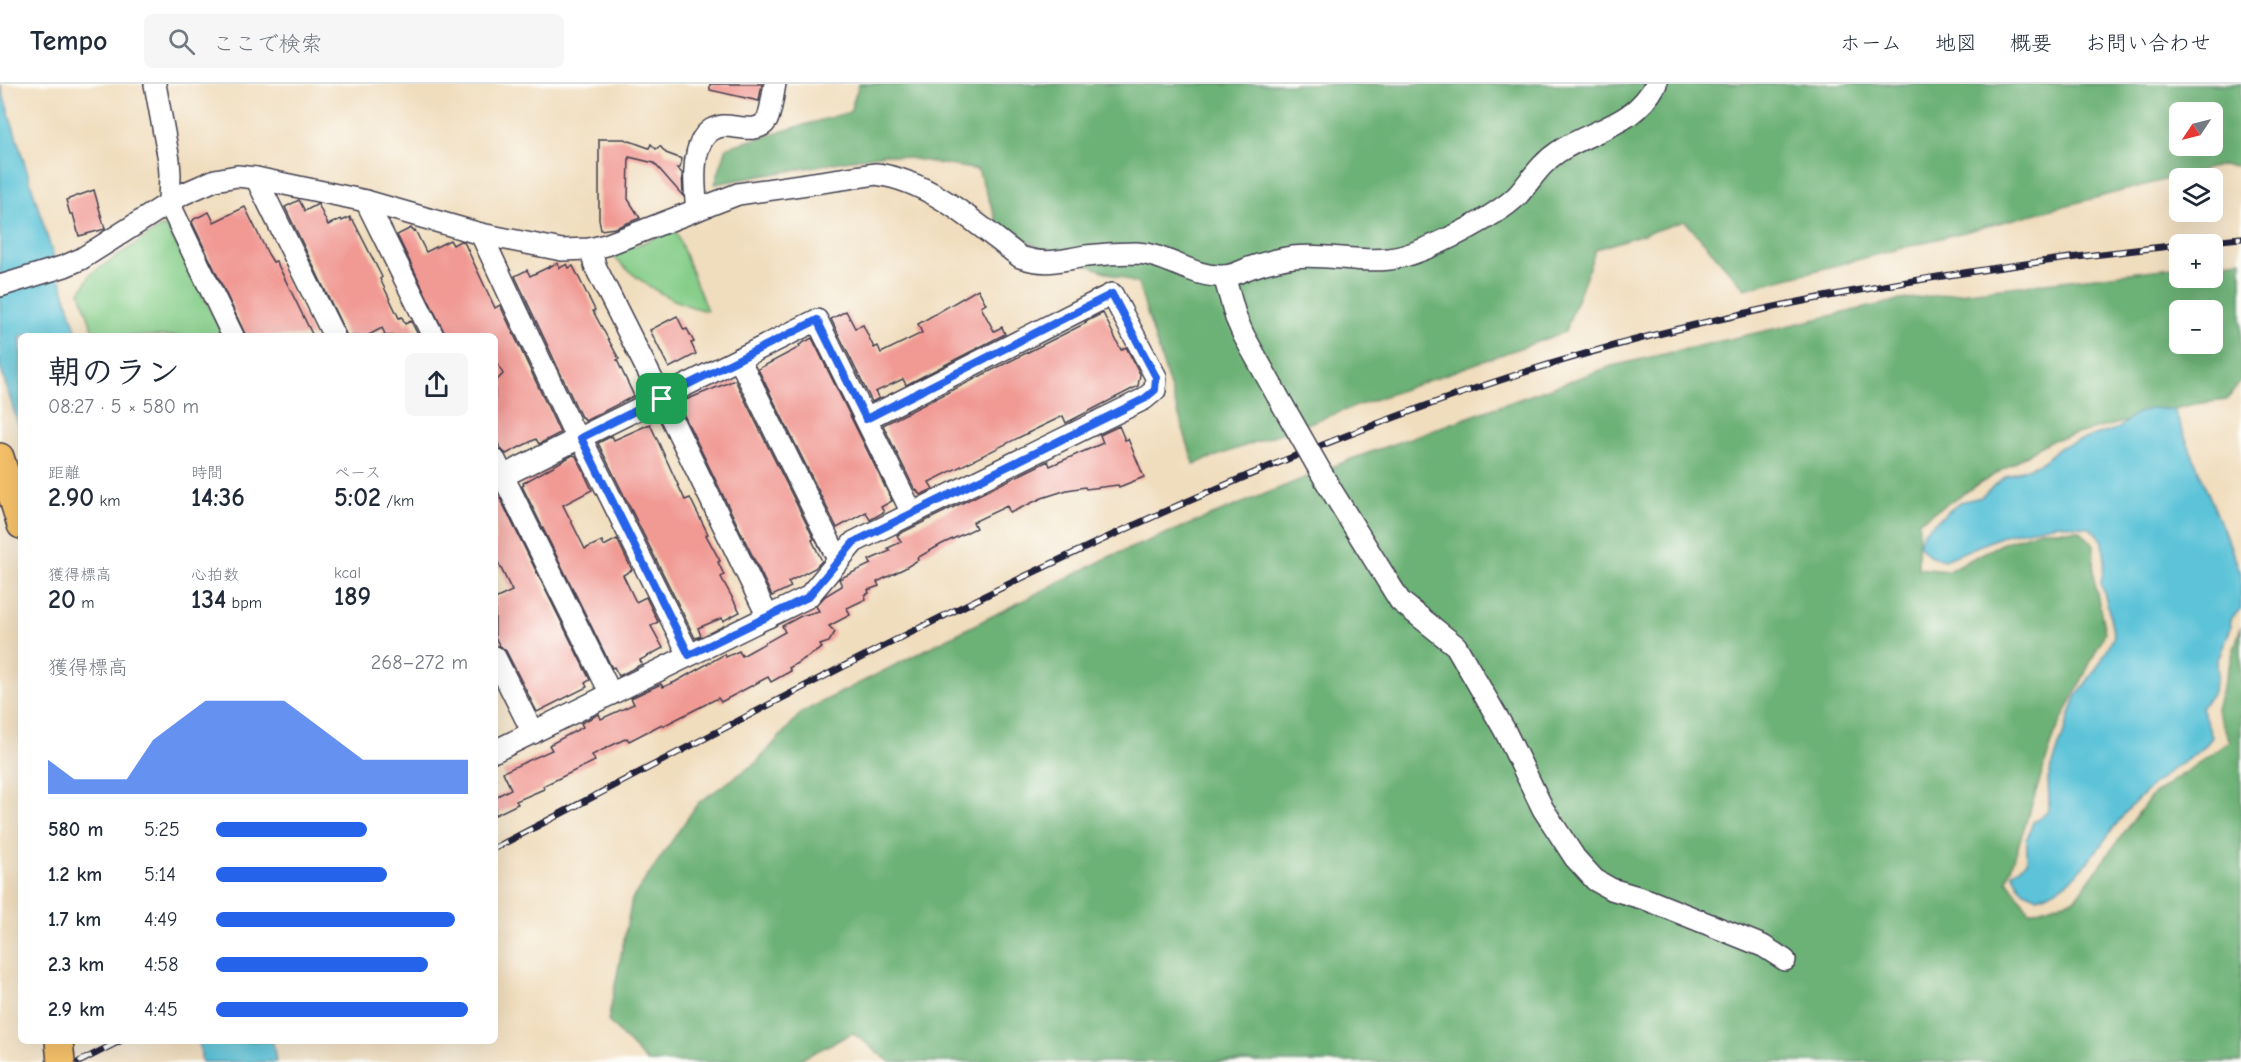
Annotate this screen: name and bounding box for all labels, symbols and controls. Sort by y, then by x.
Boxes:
search box [144,14,564,68]
text: Tempo [30,25,108,57]
icon: search [165,25,198,58]
text: ここで検索 [213,31,323,57]
text: ホーム [1840,31,1902,55]
text: 地図 [1935,31,1977,55]
text: 概要 [2010,31,2052,55]
text: お問い合わせ [2085,31,2211,55]
north arrow [2169,102,2223,156]
map controls [2169,102,2223,354]
button: layers [2169,168,2223,222]
button: + [2169,234,2223,288]
button: − [2169,300,2223,354]
text: 朝のラン [48,353,180,391]
button: share [405,353,468,416]
pin [636,373,687,424]
icon: arrive [645,382,678,415]
text: 08:27 · 5 × 580 m [48,395,199,418]
text: 距離 [48,464,80,482]
text: 時間 [191,464,223,482]
text: ペース [334,464,381,482]
text: 2.90 [48,483,94,513]
text: 14:36 [191,483,245,513]
text: 5:02 [334,483,381,513]
text: km [94,492,120,510]
text: /km [381,492,414,510]
text: kcal [334,564,361,582]
text: 獲得標高 [48,566,112,584]
text: 心拍数 [191,566,239,584]
text: 189 [334,582,371,612]
text: 20 [48,585,76,615]
text: 134 [191,585,226,615]
text: m [76,594,94,612]
text: bpm [226,594,262,612]
text: 268–272 m [371,651,468,674]
text: 獲得標高 [48,656,128,679]
text: 580 m [48,818,103,841]
text: 5:25 [144,818,180,841]
text: 1.2 km [48,863,102,886]
text: 5:14 [144,863,176,886]
text: 1.7 km [48,908,101,931]
text: 4:49 [144,908,178,931]
text: 2.3 km [48,953,104,976]
text: 4:58 [144,953,178,976]
text: 2.9 km [48,998,105,1021]
text: 4:45 [144,998,178,1021]

